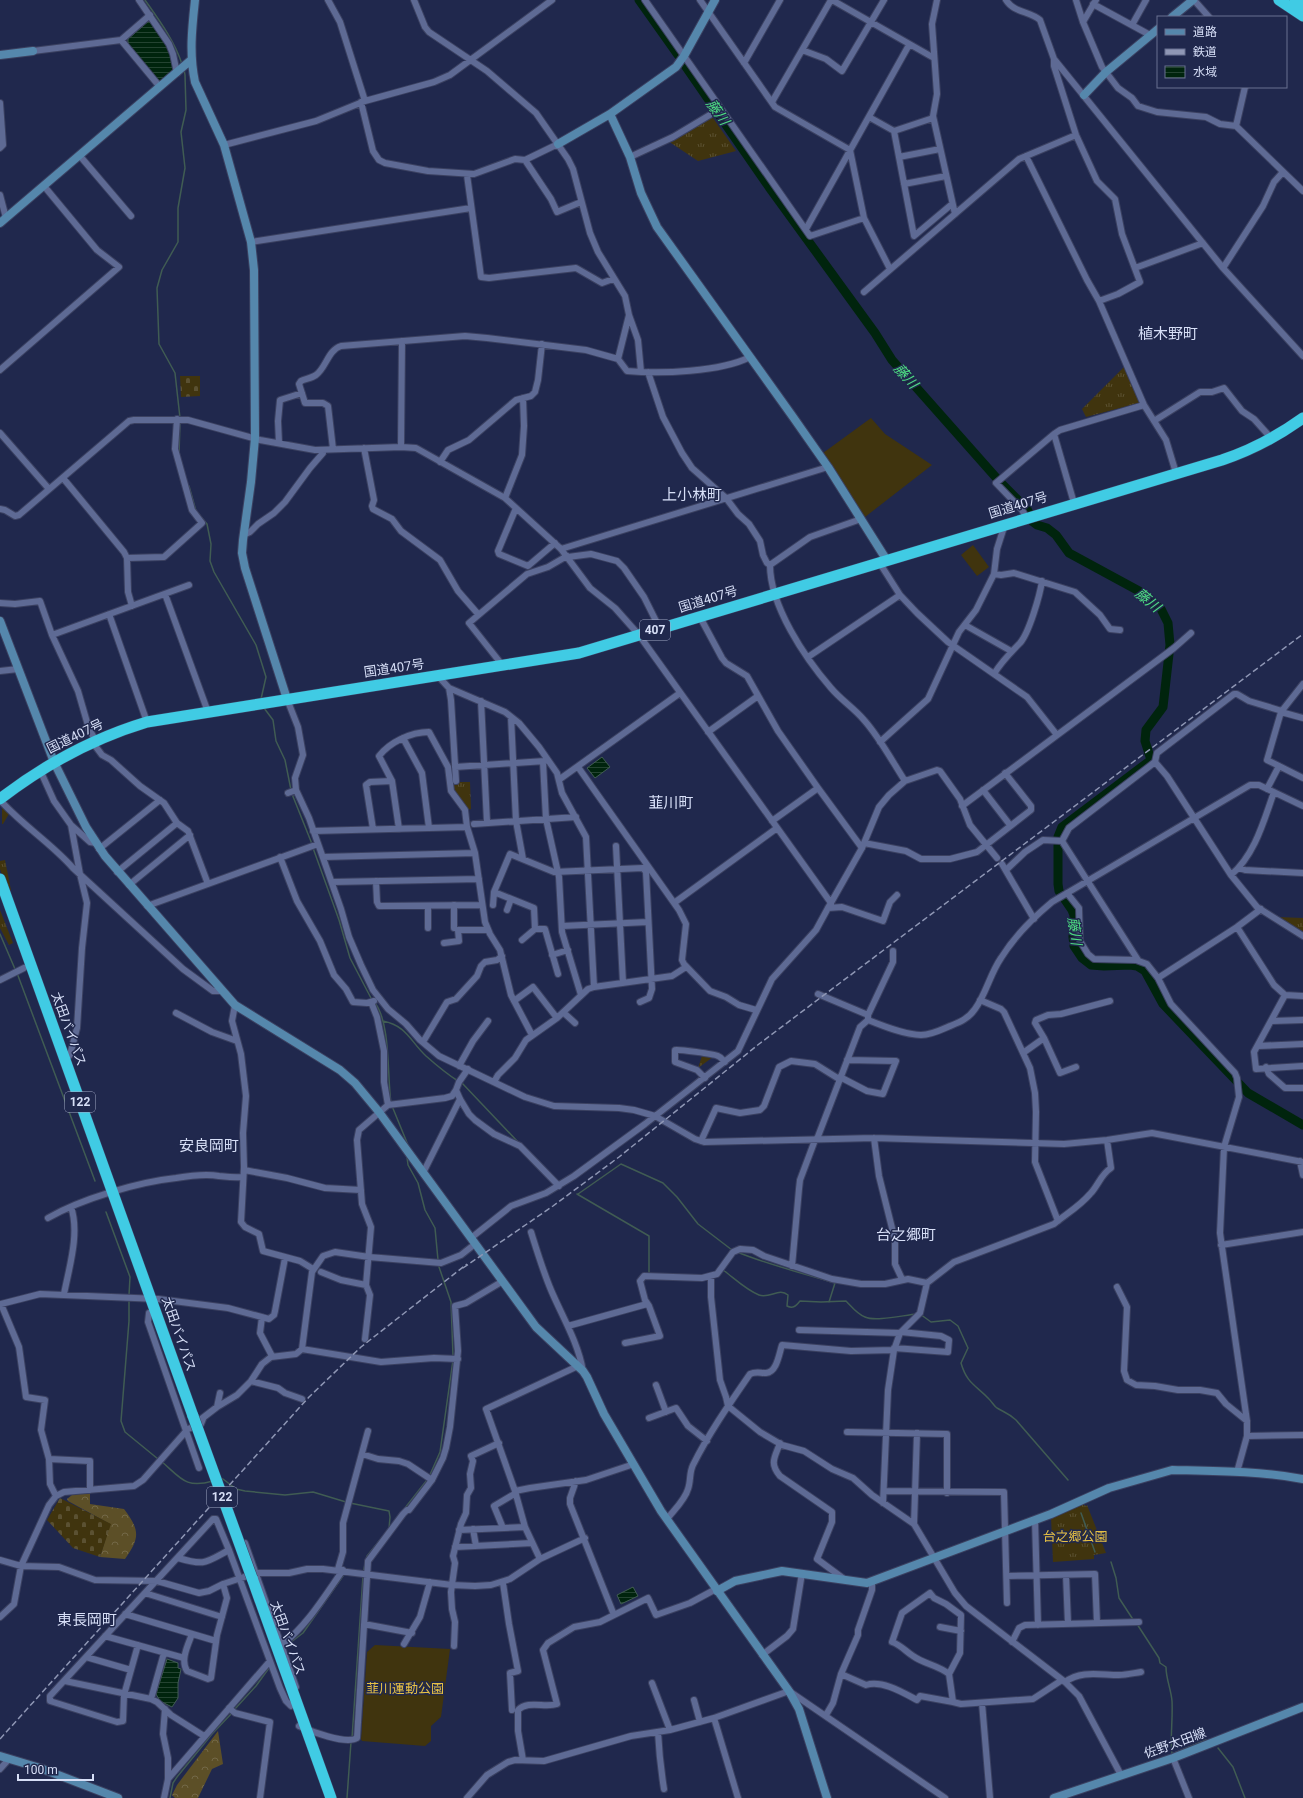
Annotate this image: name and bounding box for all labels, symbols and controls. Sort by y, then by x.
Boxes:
legend [1157,16,1287,88]
text: 道路 [1193,25,1217,39]
text: 鉄道 [1193,45,1217,59]
text: 水域 [1193,65,1217,79]
water label: 藤川 [703,96,734,130]
district label: 植木野町 [1138,325,1198,343]
water label: 藤川 [891,360,923,393]
district label: 上小林町 [662,486,722,504]
street label: 国道407号 [987,489,1049,521]
street label: 国道407号 [677,583,739,615]
water label: 藤川 [1132,585,1165,616]
road number: 407 [640,620,670,640]
street label: 国道407号 [363,656,425,680]
street label: 国道407号 [44,716,106,756]
district label: 韮川町 [648,794,694,812]
water label: 藤川 [1065,916,1085,948]
street label: 太田バイパス [49,990,89,1068]
road number: 122 [65,1092,95,1112]
district label: 安良岡町 [179,1137,239,1155]
district label: 台之郷町 [876,1226,936,1244]
street label: 太田バイパス [159,1295,199,1373]
road number: 122 [207,1487,237,1507]
park label: 台之郷公園 [1042,1529,1108,1544]
street label: 太田バイパス [268,1599,308,1677]
district label: 東長岡町 [57,1611,117,1629]
park label: 韮川運動公園 [366,1681,444,1696]
street label: 佐野太田線 [1142,1725,1208,1761]
scale bar [18,1756,93,1782]
text: 100 m [24,1763,58,1777]

